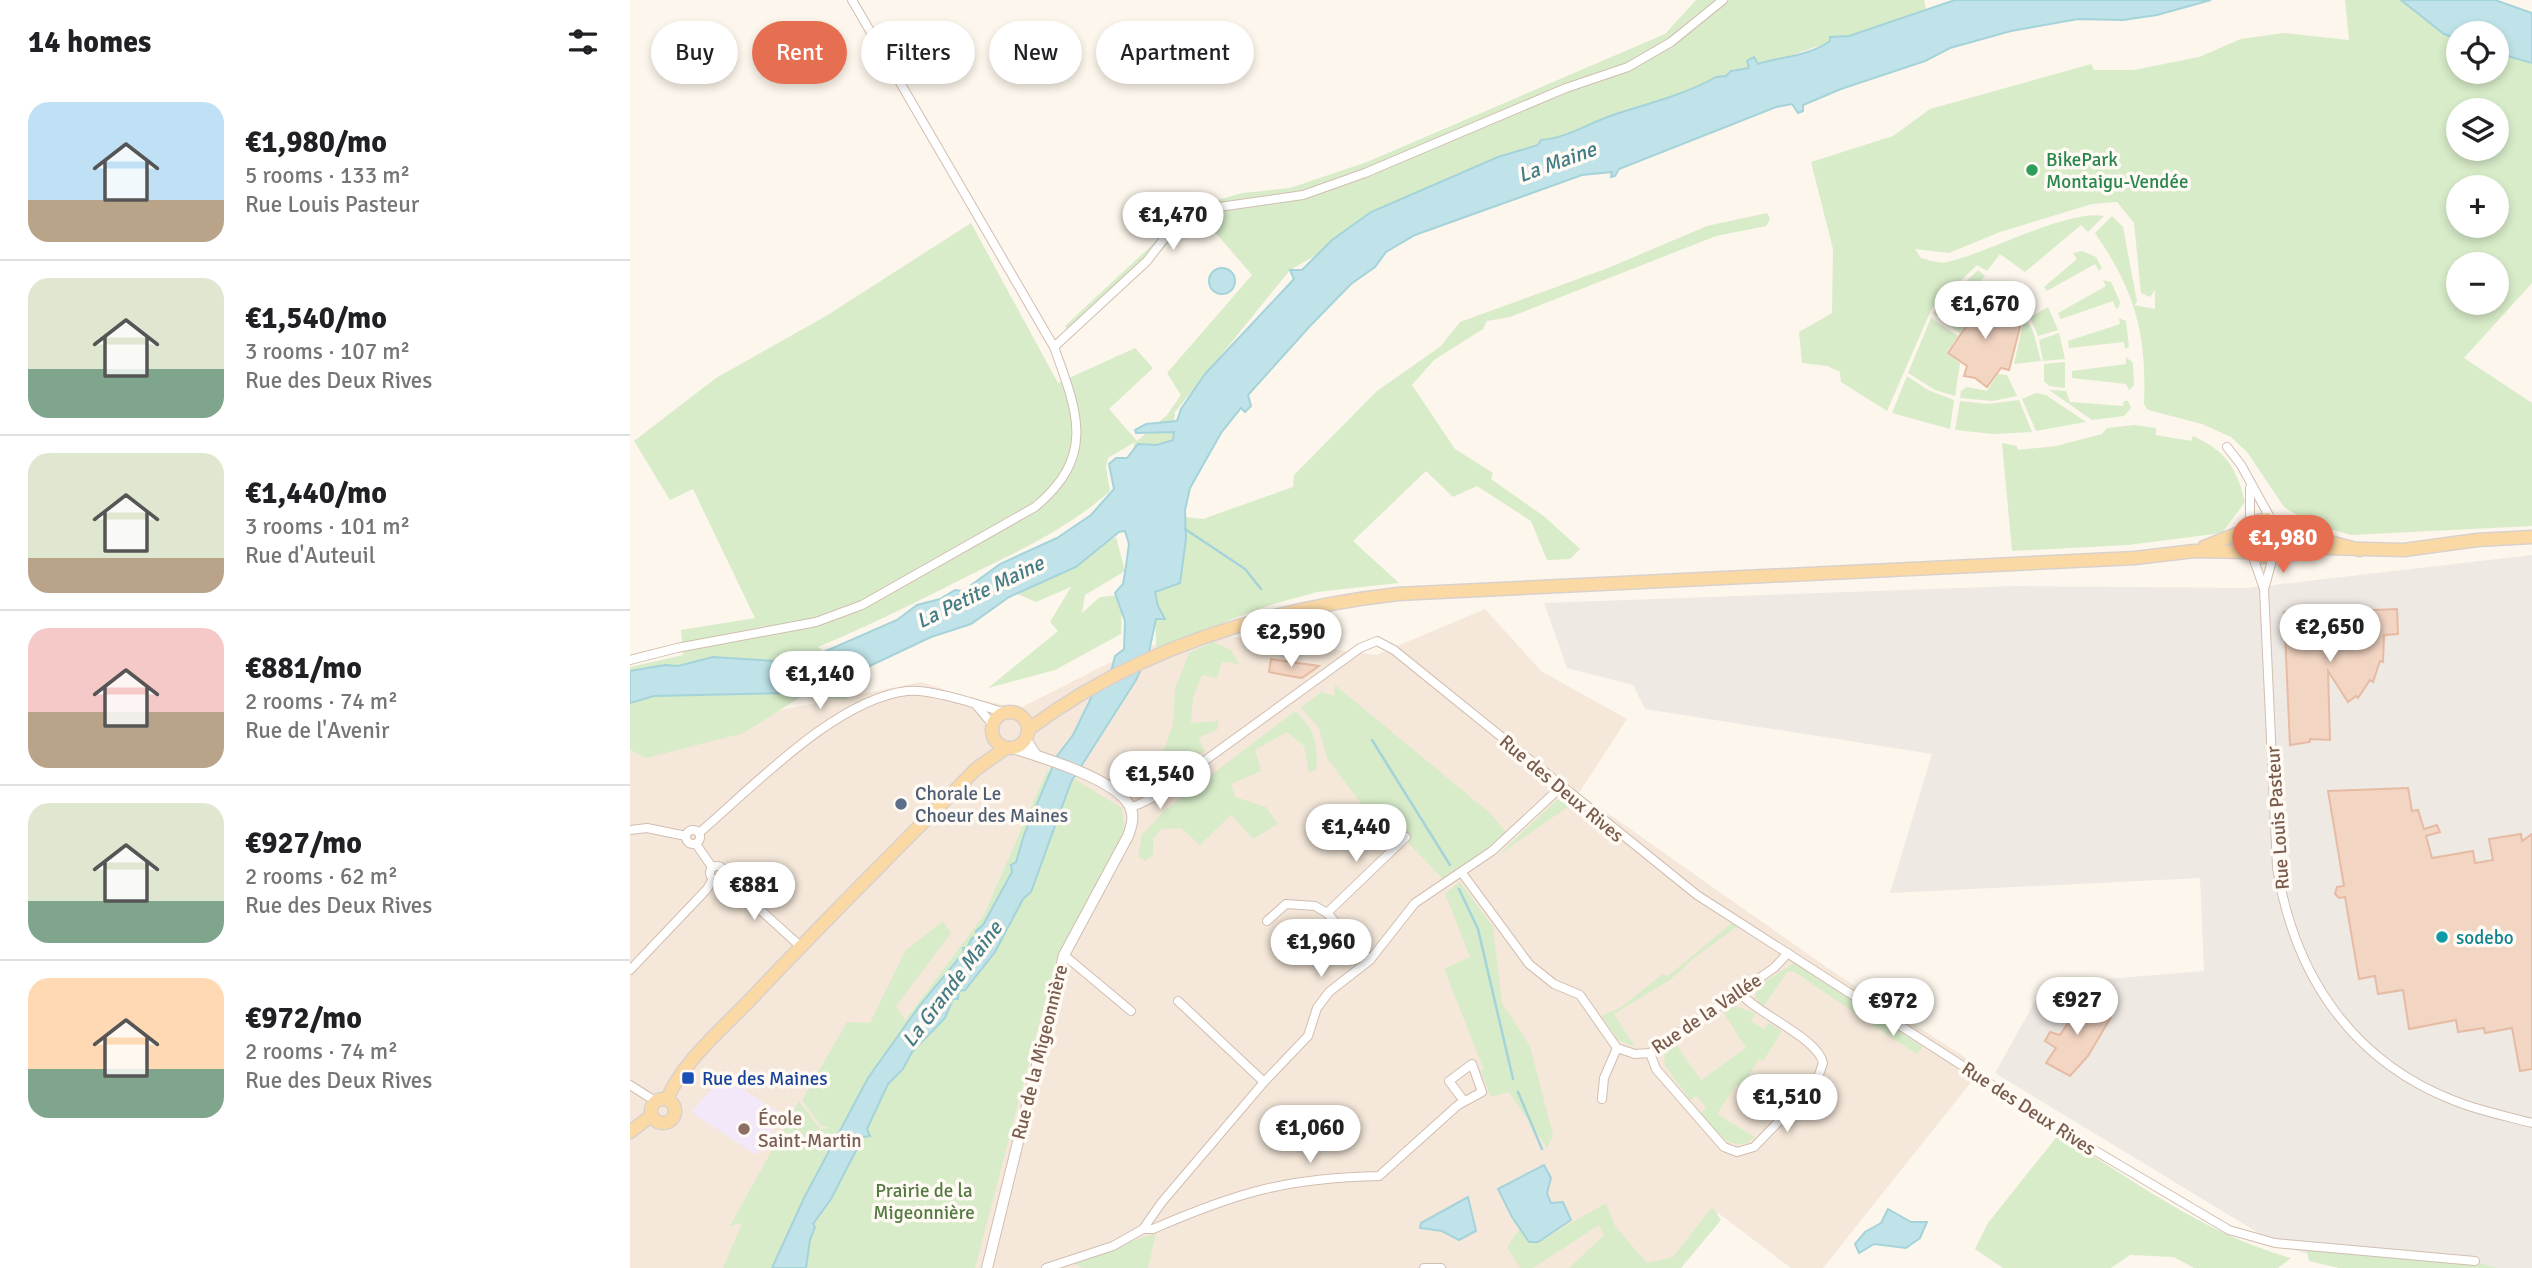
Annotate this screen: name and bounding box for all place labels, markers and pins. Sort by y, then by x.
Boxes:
place label: BikePark Montaigu-Vendée [2046,148,2188,194]
marker: BikePark Montaigu-Vendée [2024,162,2040,178]
pin: €1,470 [1116,192,1230,252]
pin: €1,670 [1928,282,2042,341]
pin: €1,980 [2226,516,2340,575]
pin: €2,650 [2273,604,2387,664]
pin: €2,590 [1234,610,1348,669]
pin: €1,140 [763,652,877,711]
pin: €1,540 [1103,752,1217,811]
place label: Chorale Le Choeur des Maines [915,782,1068,828]
marker: Chorale Le Choeur des Maines [893,796,909,812]
pin: €1,440 [1299,804,1413,864]
pin: €881 [713,862,795,922]
pin: €1,960 [1264,920,1378,979]
place label: sodebo [2456,926,2514,950]
marker: sodebo [2434,929,2450,945]
pin: €972 [1852,978,1934,1038]
pin: €927 [2036,978,2118,1037]
place label: Rue des Maines [702,1067,827,1091]
marker: Rue des Maines [680,1070,696,1086]
pin: €1,510 [1730,1074,1844,1134]
pin: €1,060 [1253,1106,1367,1165]
place label: École Saint-Martin [758,1107,862,1153]
marker: École Saint-Martin [736,1121,752,1137]

